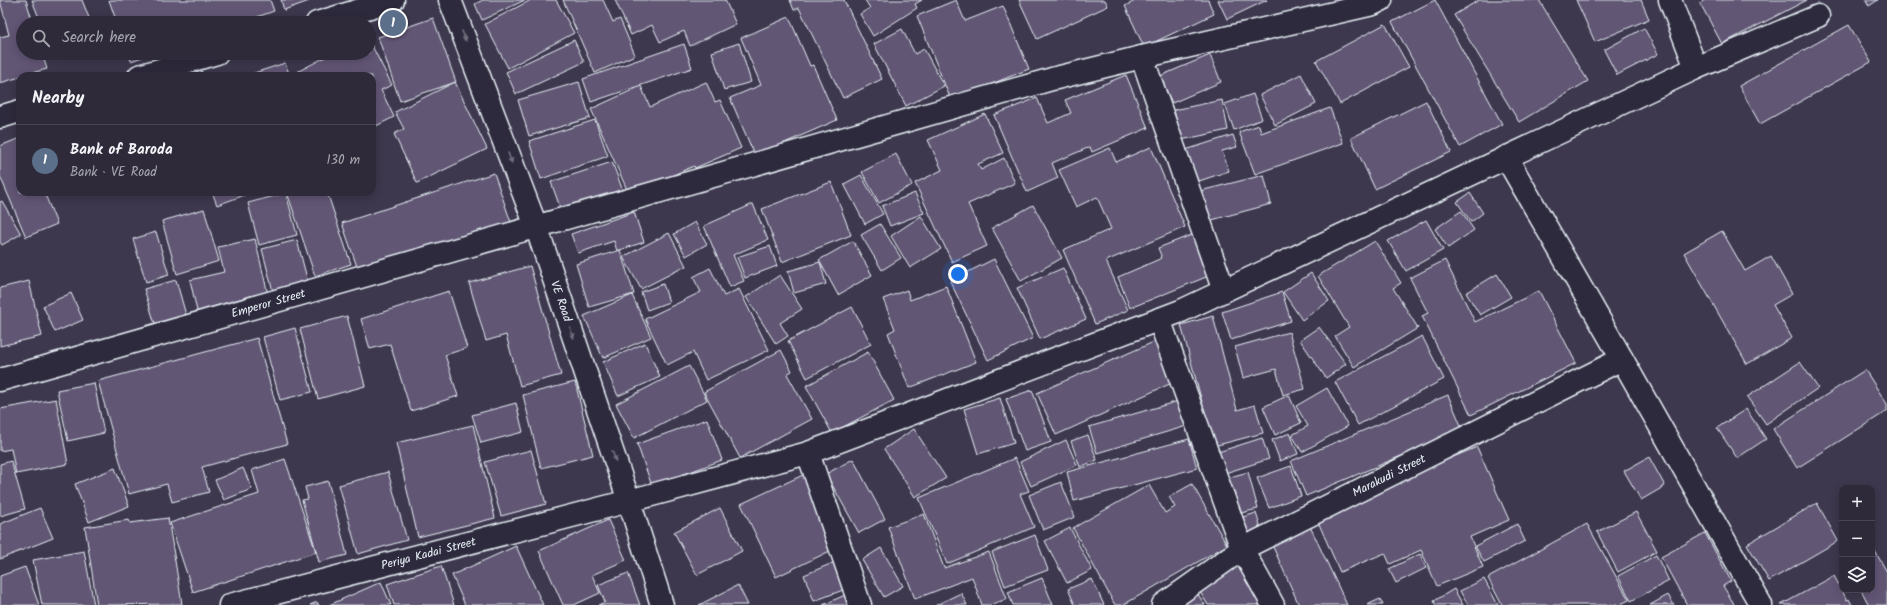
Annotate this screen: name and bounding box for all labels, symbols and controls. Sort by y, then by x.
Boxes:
pin: 1 [380,8,406,38]
search box [16,16,376,60]
text: Search here [62,26,136,50]
icon: search [30,27,52,49]
one-way arrow [461,31,467,43]
text: Nearby [32,85,84,112]
text: Bank of Baroda [70,138,173,162]
text: 1 [43,150,47,171]
text: 130 m [326,150,360,171]
one-way arrow [508,152,514,164]
text: Bank · VE Road [70,162,157,183]
your location [948,264,968,284]
street label: VE Road [545,278,577,325]
street label: Emperor Street [229,284,308,323]
one-way arrow [570,328,576,340]
street label: Marakudi Street [1349,449,1430,502]
one-way arrow [611,451,617,463]
map controls [1839,485,1875,593]
button: + [1839,485,1875,521]
button: − [1839,521,1875,557]
street label: Periya Kadai Street [379,532,478,575]
button: layers [1839,557,1875,593]

